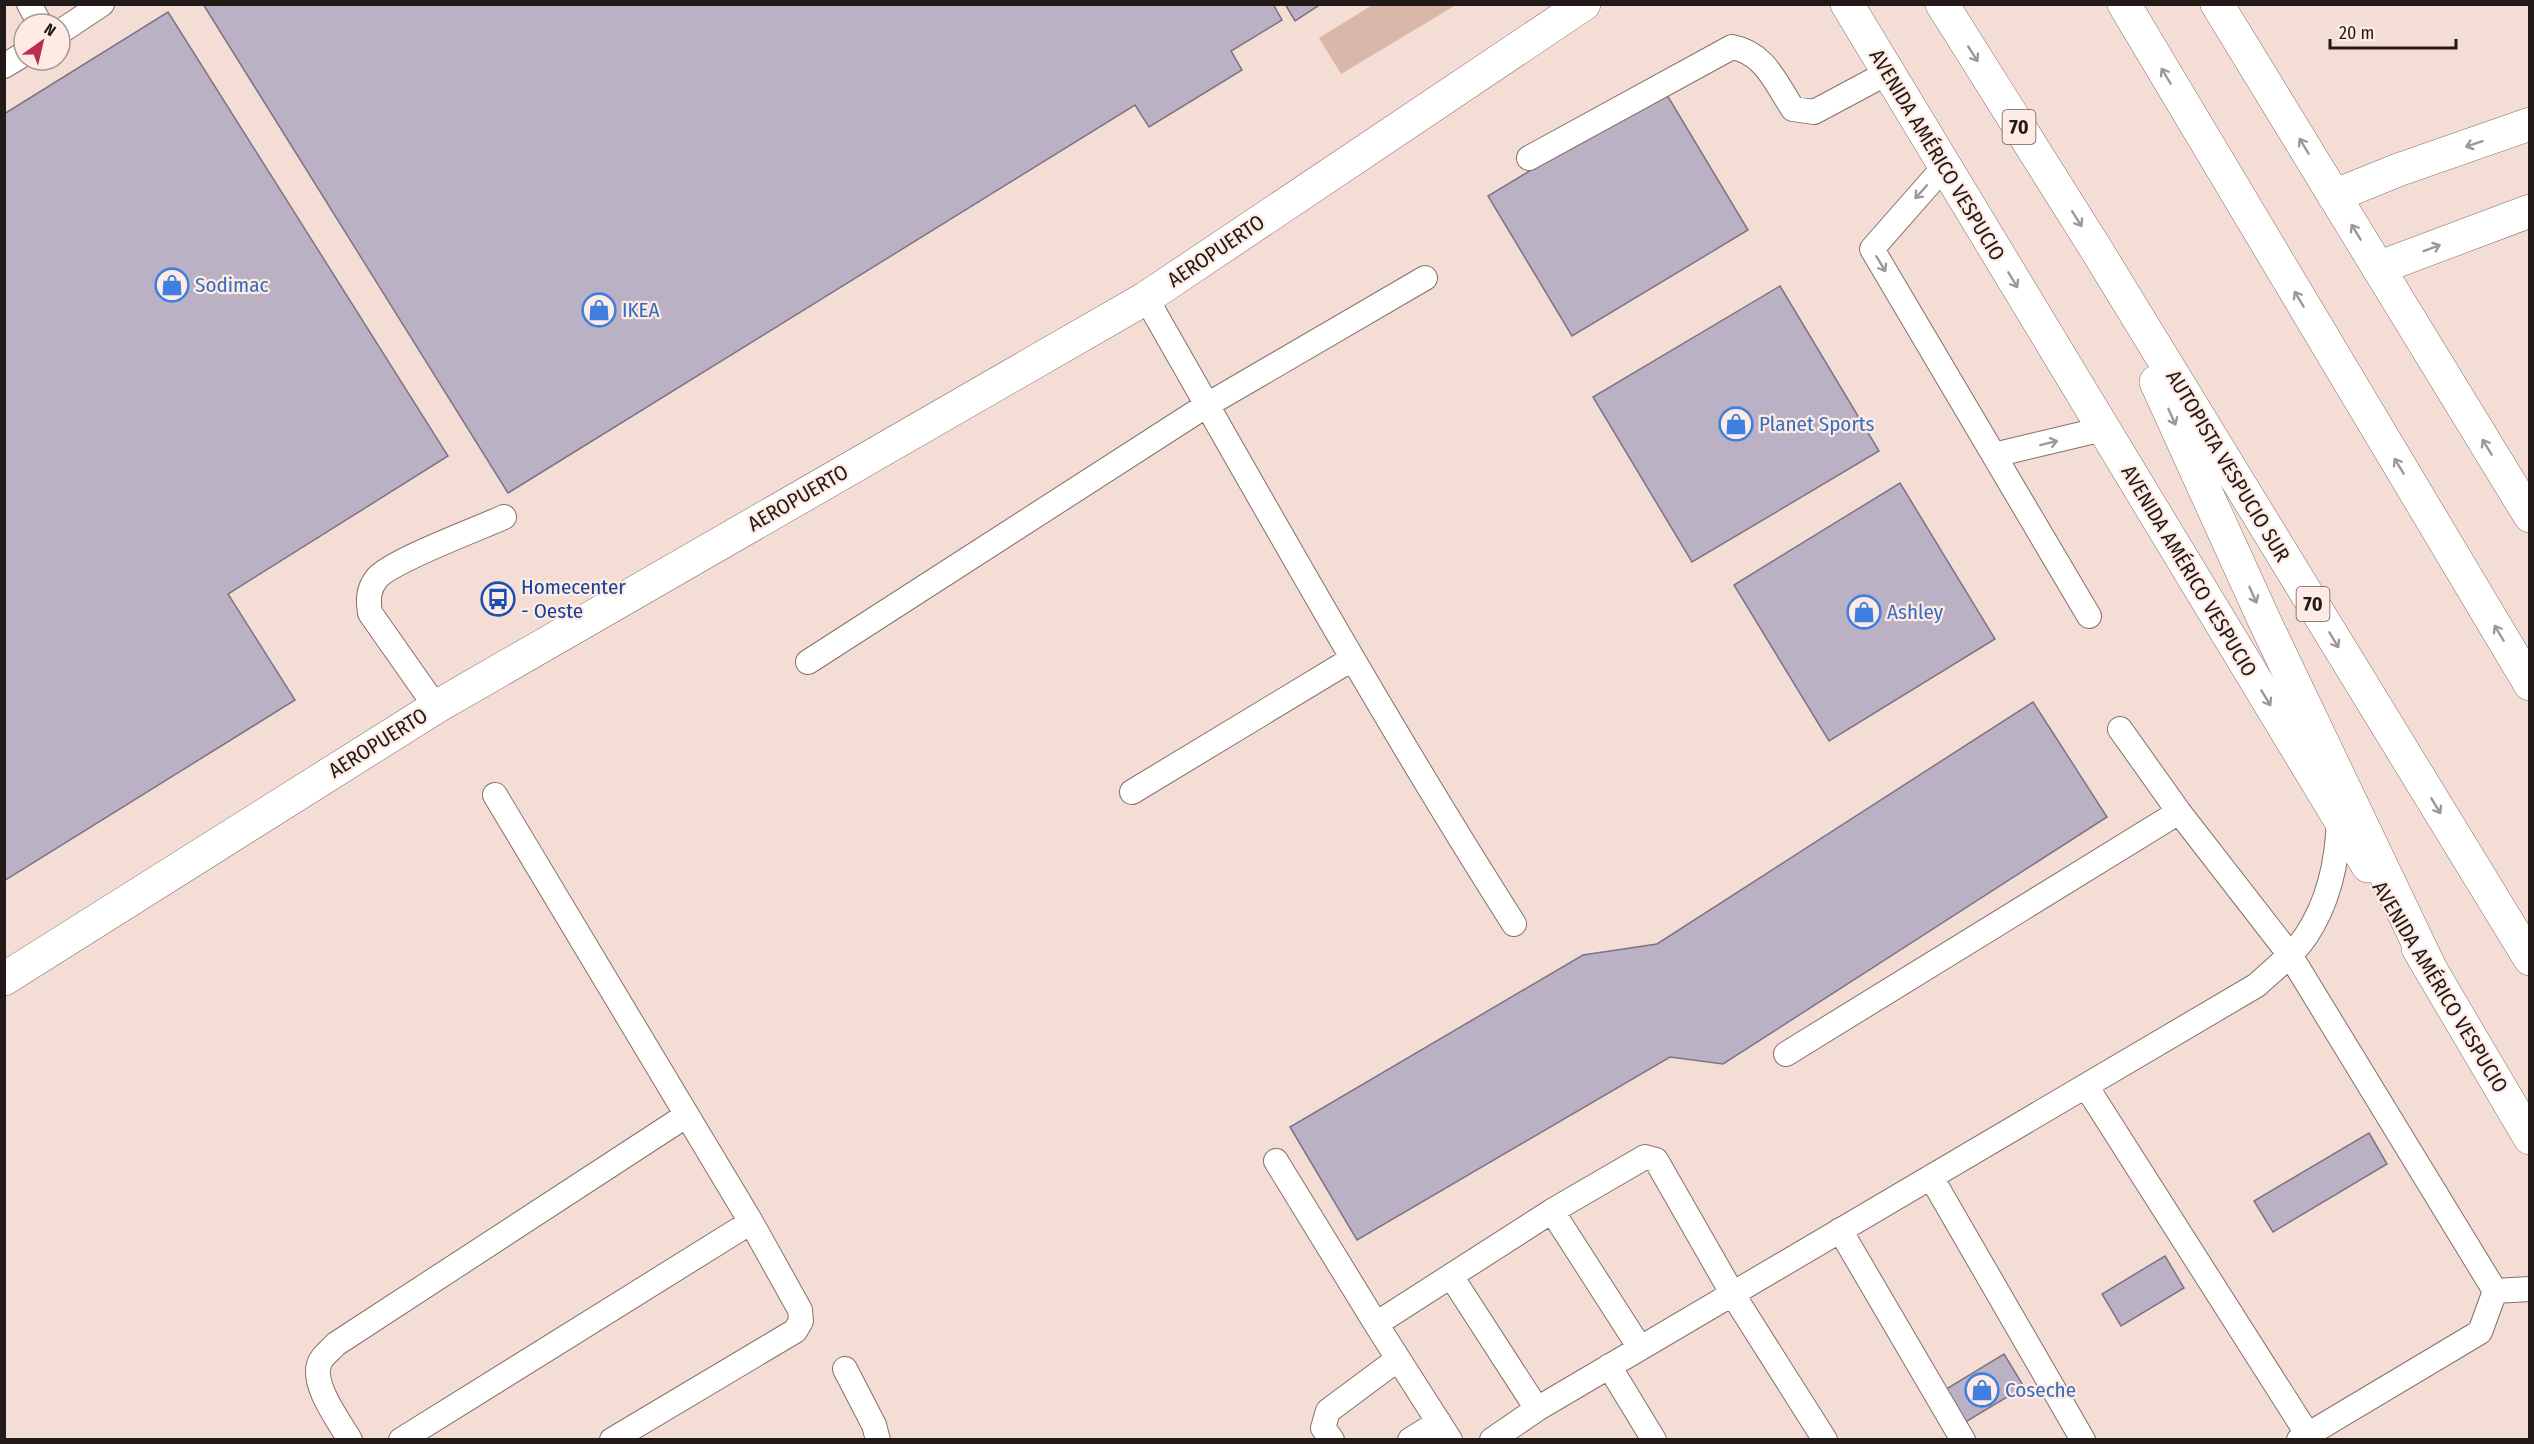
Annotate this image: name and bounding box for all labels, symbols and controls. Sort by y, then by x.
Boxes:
north arrow [12,12,72,72]
scale bar [2330,12,2456,50]
text: N [41,19,59,41]
text: 20 m [2339,22,2374,44]
street label: AVENIDA AMÉRICO VESPUCIO [1864,45,2010,265]
one-way arrow [1968,45,1980,62]
one-way arrow [2160,68,2172,85]
road number: 70 [2002,110,2036,144]
one-way arrow [2297,138,2309,155]
one-way arrow [2465,139,2484,150]
one-way arrow [1914,184,1928,199]
street label: AEROPUERTO [1162,209,1270,293]
one-way arrow [2071,210,2083,227]
one-way arrow [2349,224,2361,241]
one-way arrow [2422,241,2441,252]
one-way arrow [1875,255,1887,272]
shop icon: Sodimac [154,267,190,303]
one-way arrow [2007,271,2019,288]
place label: Sodimac [195,272,268,298]
one-way arrow [2293,291,2305,308]
shop icon: IKEA [581,292,617,328]
place label: IKEA [622,297,660,323]
street label: AUTOPISTA VESPUCIO SUR [2160,365,2296,567]
shop icon: Planet Sports [1718,406,1754,442]
one-way arrow [2167,408,2178,426]
place label: Planet Sports [1759,411,1875,437]
one-way arrow [2039,436,2058,448]
one-way arrow [2481,439,2493,456]
one-way arrow [2393,458,2405,475]
street label: AEROPUERTO [743,459,853,537]
street label: AVENIDA AMÉRICO VESPUCIO [2116,461,2262,681]
place label: Homecenter - Oeste [521,574,626,624]
bus stop icon: Homecenter - Oeste [480,581,516,617]
one-way arrow [2247,585,2259,603]
road number: 70 [2296,587,2330,621]
shop icon: Ashley [1846,594,1882,630]
place label: Ashley [1887,599,1944,625]
one-way arrow [2493,625,2505,642]
one-way arrow [2329,631,2341,648]
one-way arrow [2261,689,2273,706]
street label: AEROPUERTO [324,702,432,784]
one-way arrow [2430,797,2442,814]
street label: AVENIDA AMÉRICO VESPUCIO [2367,877,2513,1097]
shop icon: Coseche [1964,1372,2000,1408]
place label: Coseche [2005,1377,2076,1403]

